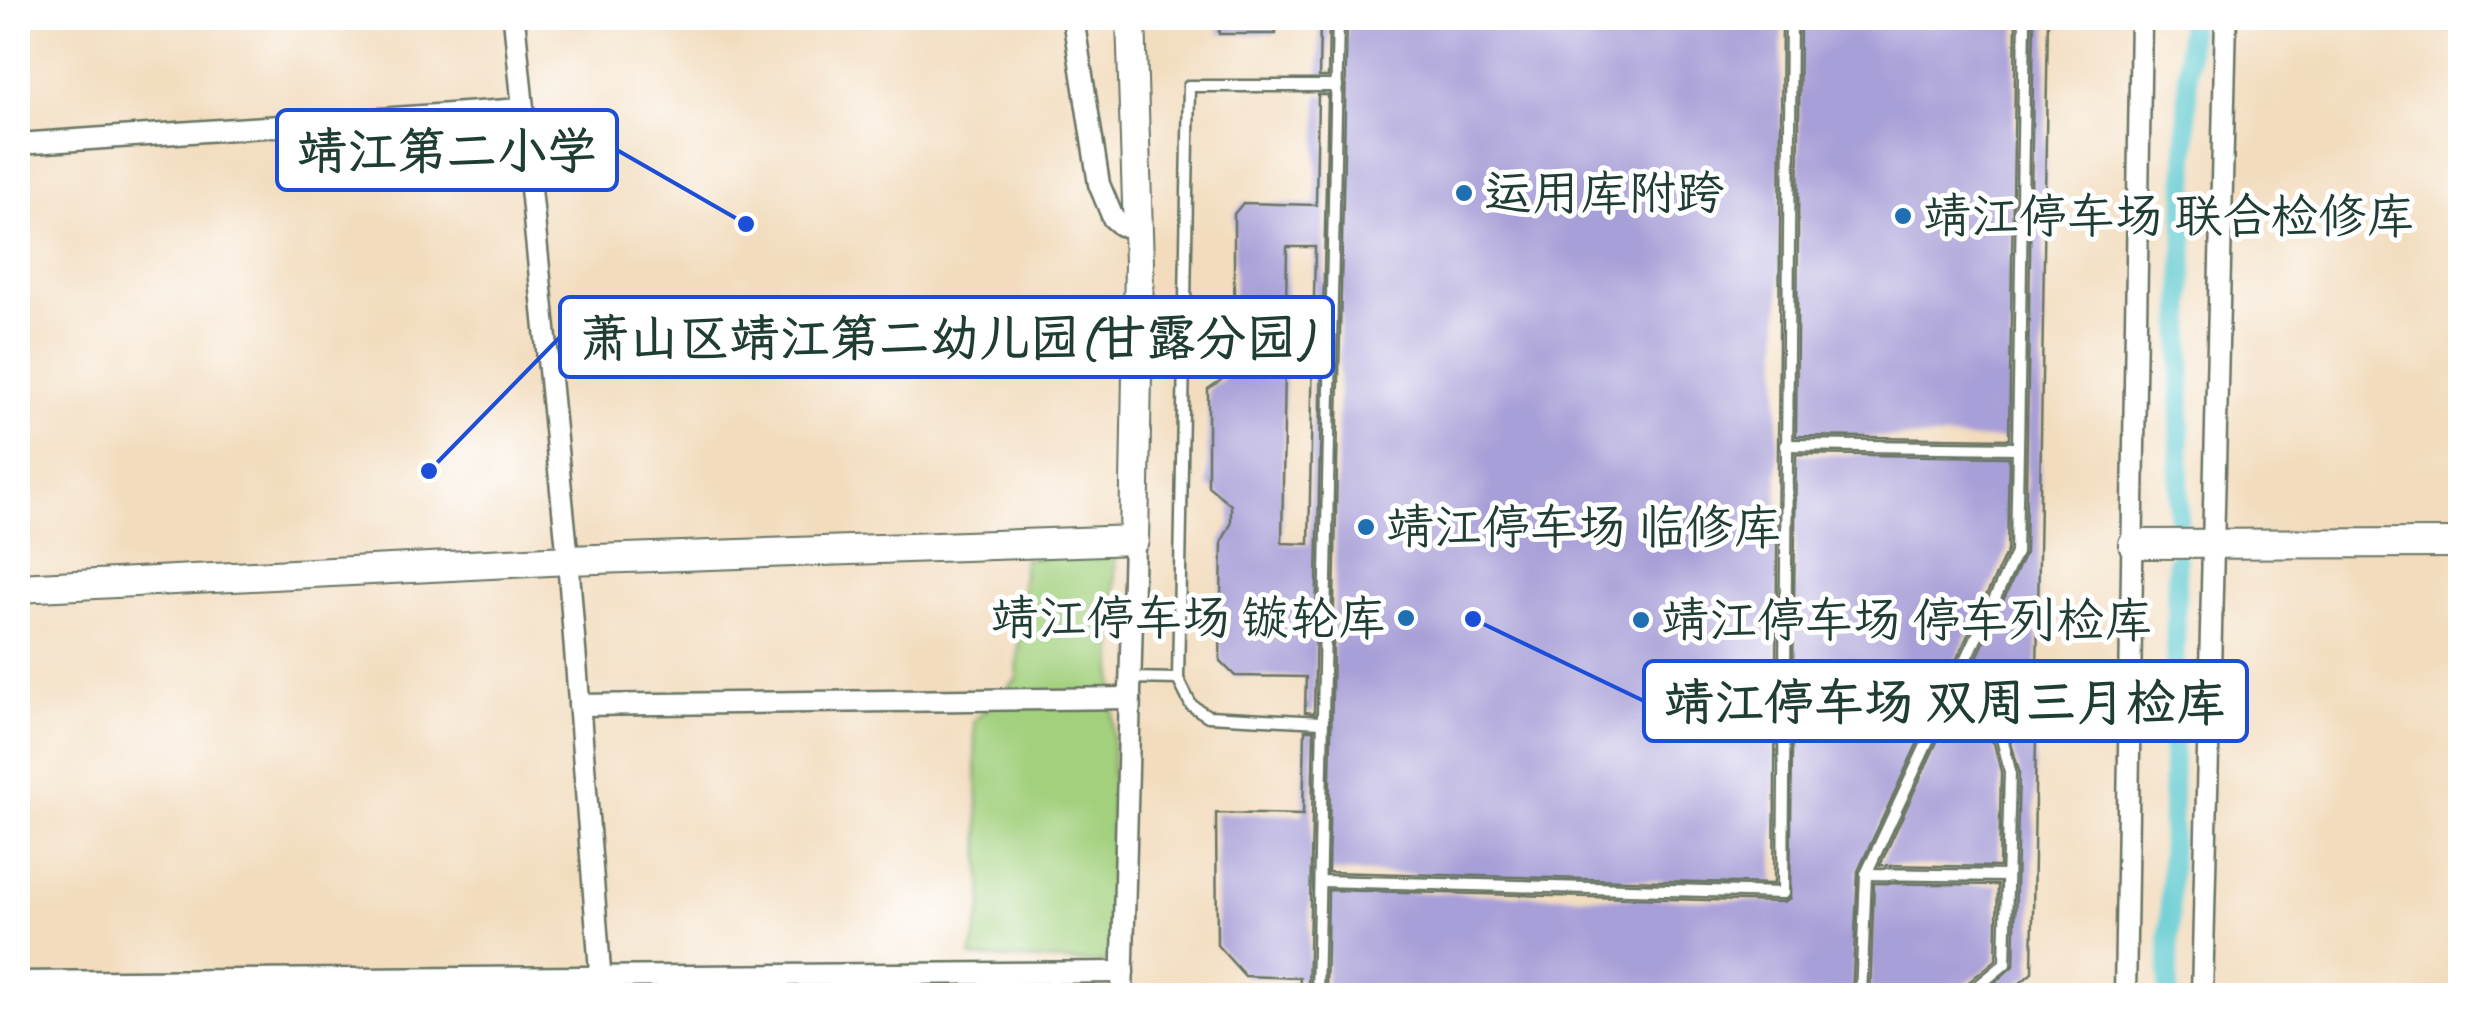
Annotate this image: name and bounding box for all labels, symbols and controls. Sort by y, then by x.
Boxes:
callout: 靖江第二小学 [277,110,617,190]
text: 靖江第二小学 [297,120,597,183]
place label: 运用库附跨 [1484,163,1724,223]
marker: 运用库附跨 [1453,182,1475,204]
place label: 靖江停车场 联合检修库 [1923,186,2415,246]
marker: 靖江停车场 联合检修库 [1892,205,1914,227]
callout: 萧山区靖江第二幼儿园(甘露分园) [560,297,1333,377]
text: 萧山区靖江第二幼儿园(甘露分园) [580,307,1316,370]
place label: 靖江停车场 临修库 [1386,497,1782,557]
marker: 靖江停车场 临修库 [1355,516,1377,538]
place label: 靖江停车场 镟轮库 [990,588,1386,648]
place label: 靖江停车场 停车列检库 [1661,590,2153,650]
marker: 靖江停车场 镟轮库 [1395,607,1417,629]
marker: 靖江停车场 停车列检库 [1630,609,1652,631]
callout: 靖江停车场 双周三月检库 [1644,661,2247,741]
text: 靖江停车场 双周三月检库 [1664,671,2226,734]

